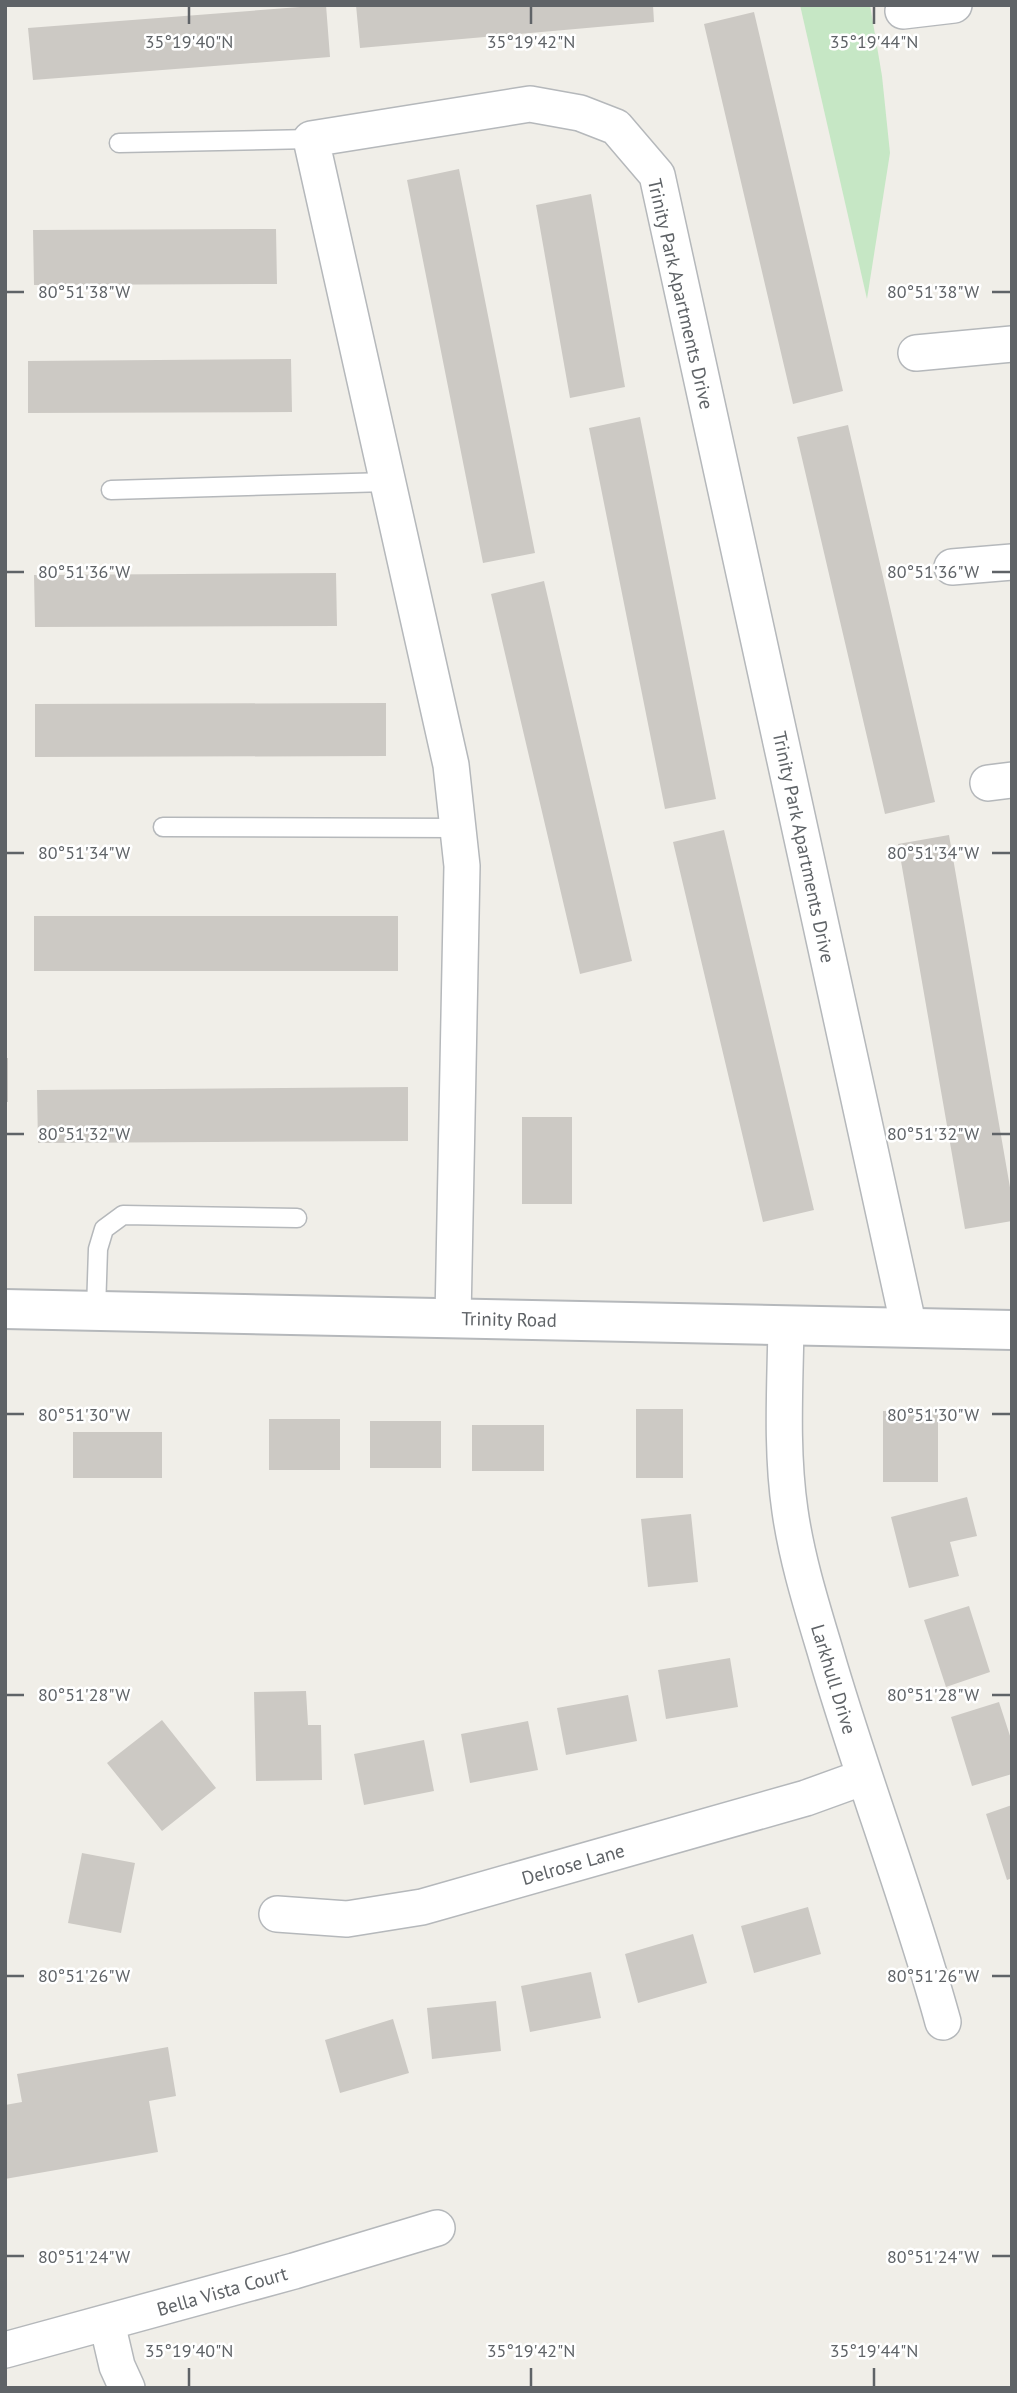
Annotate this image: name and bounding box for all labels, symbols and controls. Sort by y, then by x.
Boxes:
text: 35°19'40"N [145,30,233,53]
text: 35°19'42"N [487,30,575,53]
text: 35°19'44"N [830,30,918,53]
street label: Trinity Park Apartments Drive [643,176,719,412]
text: 80°51'38"W [38,280,130,303]
text: 80°51'38"W [887,280,979,303]
text: 80°51'36"W [38,560,130,583]
text: 80°51'36"W [887,560,979,583]
street label: Trinity Park Apartments Drive [768,729,840,965]
text: 80°51'34"W [38,841,130,864]
text: 80°51'34"W [887,841,979,864]
text: 80°51'32"W [38,1122,130,1145]
text: 80°51'32"W [887,1122,979,1145]
street label: Trinity Road [461,1306,557,1332]
text: 80°51'30"W [38,1403,130,1426]
text: 80°51'30"W [887,1403,979,1426]
street label: Larkhull Drive [806,1621,862,1737]
text: 80°51'28"W [38,1683,130,1706]
text: 80°51'28"W [887,1683,979,1706]
street label: Delrose Lane [519,1838,627,1890]
text: 80°51'26"W [38,1964,130,1987]
text: 80°51'26"W [887,1964,979,1987]
text: 80°51'24"W [38,2245,130,2268]
text: 80°51'24"W [887,2245,979,2268]
street label: Bella Vista Court [154,2261,291,2321]
text: 35°19'40"N [145,2339,233,2362]
text: 35°19'42"N [487,2339,575,2362]
text: 35°19'44"N [830,2339,918,2362]

